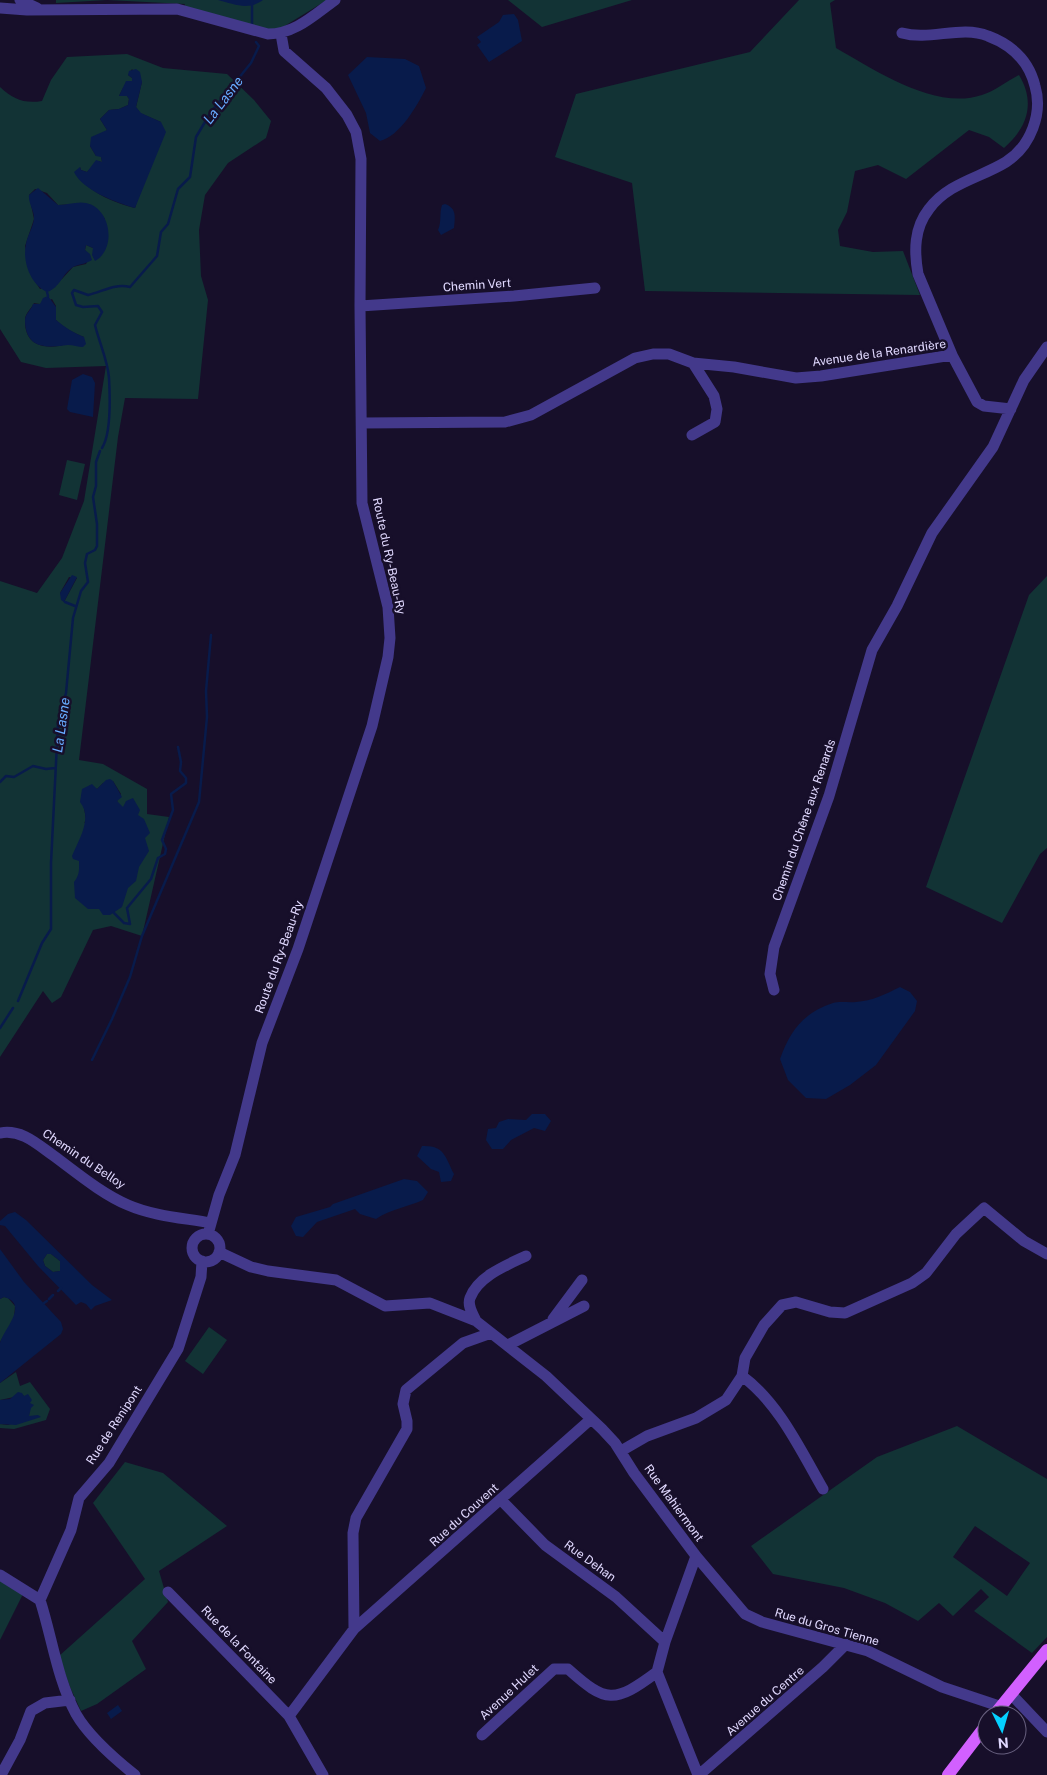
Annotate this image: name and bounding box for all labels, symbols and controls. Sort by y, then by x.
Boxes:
water label: La Lasne [200,73,246,127]
street label: Chemin Vert [442,276,512,294]
street label: Avenue de la Renardière [811,337,947,369]
street label: Route du Ry-Beau-Ry [370,496,408,616]
water label: La Lasne [49,696,73,754]
street label: Chemin du Chêne aux Renards [770,737,838,903]
street label: Route du Ry-Beau-Ry [252,898,306,1015]
street label: Chemin du Belloy [40,1126,129,1192]
street label: Rue de Renipont [83,1383,145,1467]
street label: Rue Mahiermont [641,1462,707,1544]
street label: Rue du Couvent [427,1480,501,1549]
street label: Rue Dehan [562,1538,619,1584]
street label: Rue de la Fontaine [198,1603,280,1687]
street label: Rue du Gros Tienne [773,1605,881,1649]
street label: Avenue Hulet [477,1661,541,1723]
street label: Avenue du Centre [723,1663,807,1739]
north arrow [977,1705,1027,1755]
text: N [997,1735,1009,1751]

